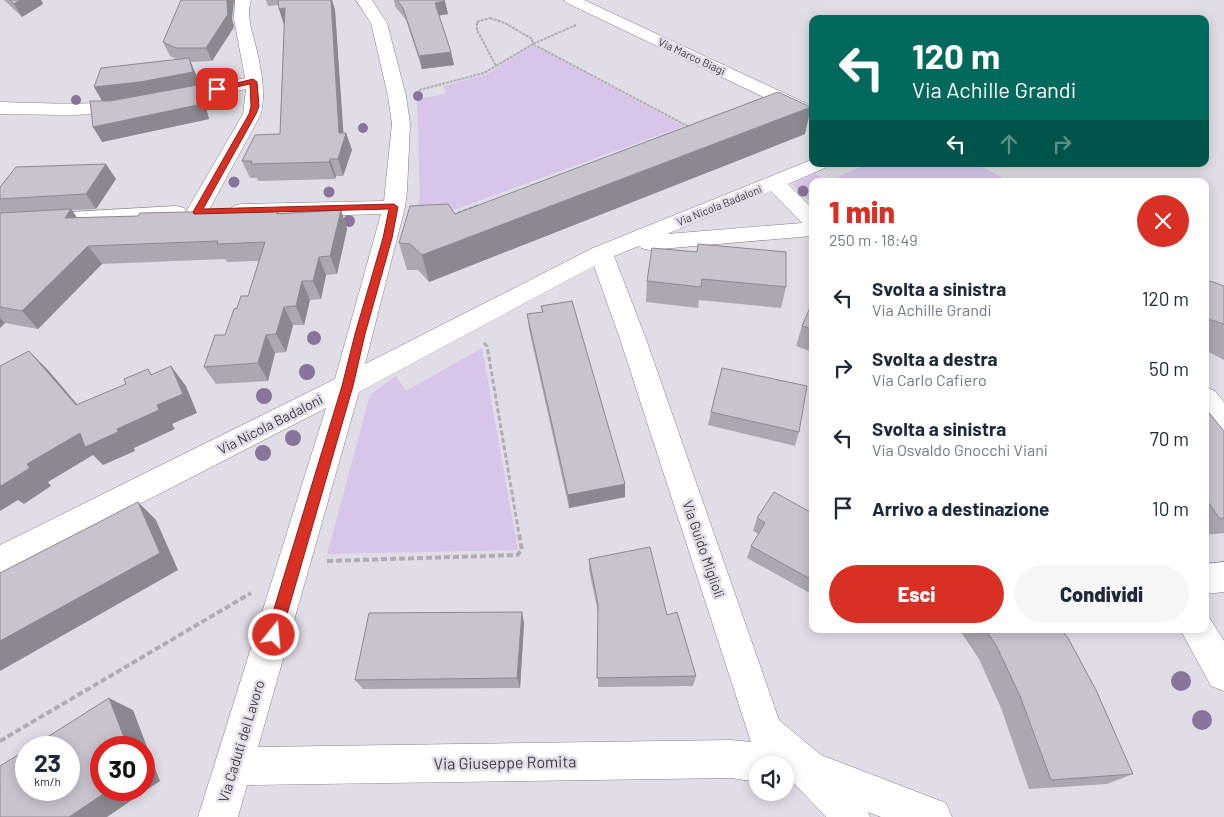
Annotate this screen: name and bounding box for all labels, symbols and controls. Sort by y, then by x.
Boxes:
text: 120 m [912,34,1000,76]
street label: Via Marco Biagi [656,35,728,77]
icon: left [829,35,894,100]
pin [196,68,238,110]
icon: arrive [203,75,231,103]
text: Via Achille Grandi [912,76,1076,102]
icon: left [942,130,970,158]
icon: ahead [995,130,1023,158]
icon: right [1048,130,1076,158]
street label: Via Nicola Badaloni [675,182,764,228]
text: 1 min [829,193,895,229]
button: close [1137,195,1189,247]
text: 250 m · 18:49 [829,230,918,249]
text: Svolta a sinistra [872,277,1006,300]
icon: left [829,284,857,312]
text: 120 m [1142,287,1189,310]
text: Via Achille Grandi [872,300,992,319]
text: Svolta a destra [872,347,998,370]
icon: right [829,354,857,382]
text: 50 m [1149,357,1189,380]
text: Via Carlo Cafiero [872,370,987,389]
street label: Via Nicola Badaloni [215,390,325,458]
text: Svolta a sinistra [872,417,1006,440]
icon: left [829,424,857,452]
text: 70 m [1150,427,1189,450]
text: Via Osvaldo Gnocchi Viani [872,440,1048,459]
icon: arrive [829,494,857,522]
text: Arrivo a destinazione [872,497,1050,520]
text: 10 m [1152,497,1189,520]
street label: Via Guido Miglioli [679,498,729,600]
button: Esci [829,565,1004,623]
button: Condividi [1014,565,1189,623]
position arrow [247,608,299,660]
street label: Via Caduti del Lavoro [214,678,268,804]
speed limit sign: 30 [90,736,155,801]
text: 23 [34,747,61,777]
street label: Via Giuseppe Romita [434,751,576,773]
map controls [749,756,794,801]
button: sound [749,756,794,801]
text: km/h [34,774,61,788]

